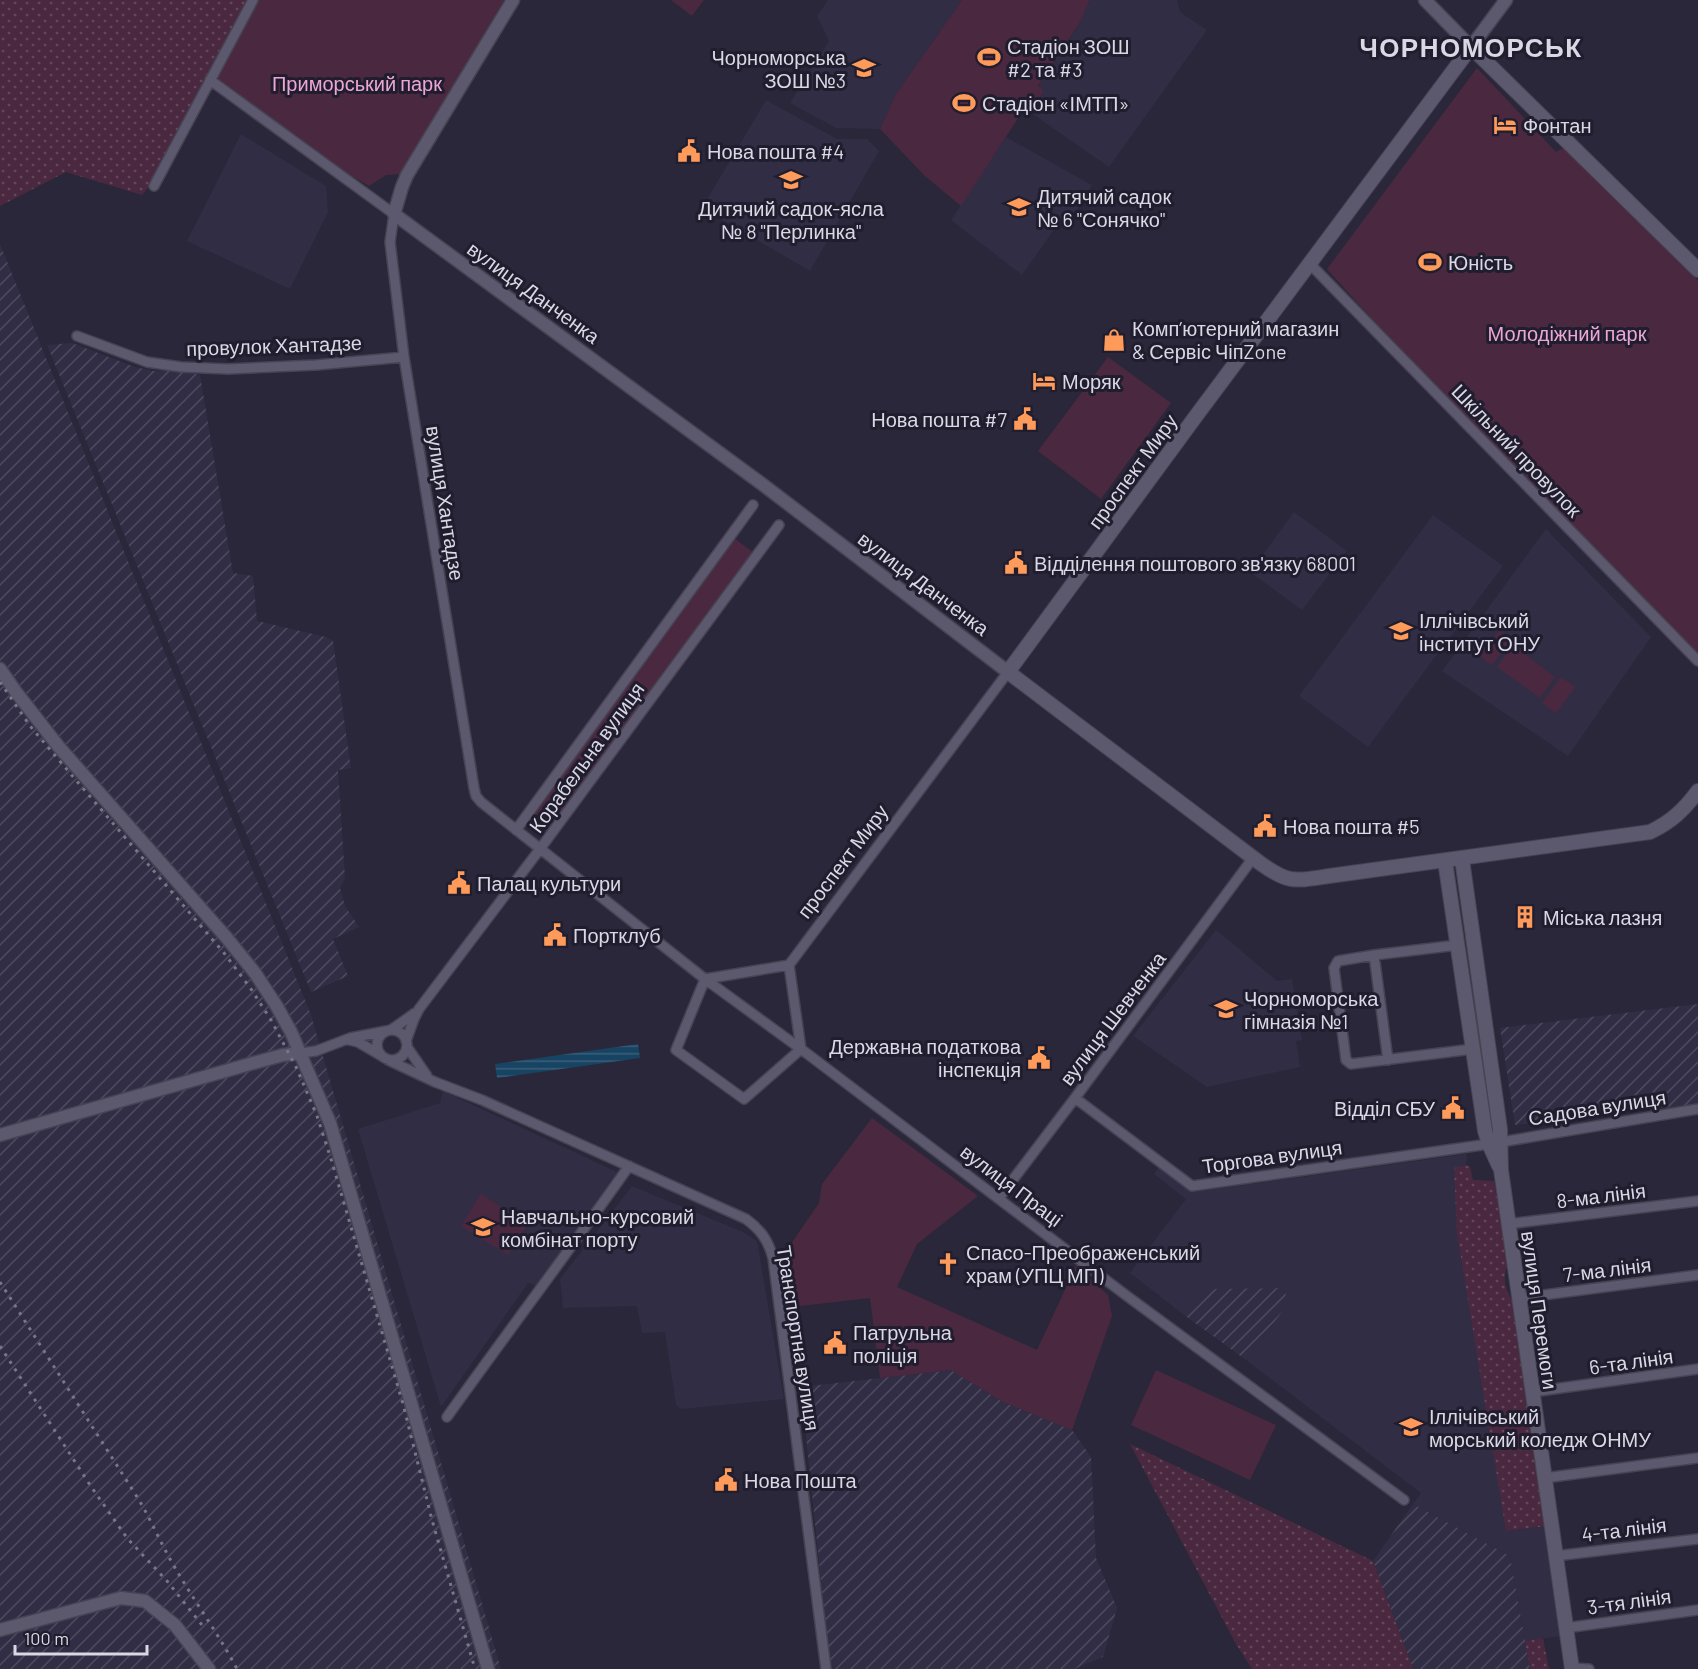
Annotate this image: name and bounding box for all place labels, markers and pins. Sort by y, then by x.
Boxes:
place label: Стадіон ЗОШ #2 та #3 [1007,34,1130,81]
sports icon: Стадіон ЗОШ #2 та #3 [976,44,1002,70]
place label: Чорноморська ЗОШ №3 [712,45,847,92]
school or university icon: Чорноморська ЗОШ №3 [851,55,877,81]
sports icon: Стадіон «ІМТП» [951,90,977,116]
place label: Стадіон «ІМТП» [982,91,1129,115]
hotel icon: Фонтан [1492,112,1518,138]
place label: Фонтан [1523,113,1591,137]
public building icon: Нова пошта #4 [676,138,702,164]
place label: Нова пошта #4 [707,139,844,163]
school or university icon: Дитячий садок-ясла № 8 "Перлинка" [778,167,804,193]
place label: Дитячий садок № 6 "Сонячко" [1037,184,1171,231]
school or university icon: Дитячий садок № 6 "Сонячко" [1006,194,1032,220]
place label: Дитячий садок-ясла № 8 "Перлинка" [698,196,885,243]
sports icon: Юність [1417,249,1443,275]
place label: Юність [1448,250,1513,274]
place label: Комп’ютерний магазин & Сервіс ЧіпZone [1132,316,1339,363]
shop icon: Комп’ютерний магазин & Сервіс ЧіпZone [1101,327,1127,353]
hotel icon: Моряк [1031,368,1057,394]
place label: Моряк [1062,369,1121,393]
public building icon: Нова пошта #7 [1012,406,1038,432]
place label: Нова пошта #7 [871,407,1008,431]
public building icon: Відділення поштового зв'язку 68001 [1003,550,1029,576]
place label: Відділення поштового зв'язку 68001 [1034,551,1356,575]
place label: Іллічівський інститут ОНУ [1419,608,1540,655]
school or university icon: Іллічівський інститут ОНУ [1388,618,1414,644]
public building icon: Нова пошта #5 [1252,813,1278,839]
place label: Нова пошта #5 [1283,814,1420,838]
public building icon: Палац культури [446,870,472,896]
place label: Палац культури [477,871,621,895]
building icon: Міська лазня [1512,904,1538,930]
place label: Міська лазня [1543,905,1662,929]
public building icon: Портклуб [542,922,568,948]
place label: Портклуб [573,923,661,947]
place label: Чорноморська гімназія №1 [1244,986,1379,1033]
school or university icon: Чорноморська гімназія №1 [1213,996,1239,1022]
place label: Державна податкова інспекція [829,1034,1022,1081]
public building icon: Державна податкова інспекція [1026,1045,1052,1071]
public building icon: Відділ СБУ [1440,1095,1466,1121]
place label: Відділ СБУ [1334,1096,1435,1120]
place label: Навчально-курсовий комбінат порту [501,1204,694,1251]
school or university icon: Навчально-курсовий комбінат порту [470,1214,496,1240]
place label: Спасо-Преображенський храм (УПЦ МП) [966,1240,1200,1287]
church icon: Спасо-Преображенський храм (УПЦ МП) [935,1251,961,1277]
place label: Патрульна поліція [853,1320,953,1367]
public building icon: Патрульна поліція [822,1330,848,1356]
place label: Іллічівський морський коледж ОНМУ [1429,1404,1651,1451]
school or university icon: Іллічівський морський коледж ОНМУ [1398,1414,1424,1440]
public building icon: Нова Пошта [713,1467,739,1493]
place label: Нова Пошта [744,1468,858,1492]

